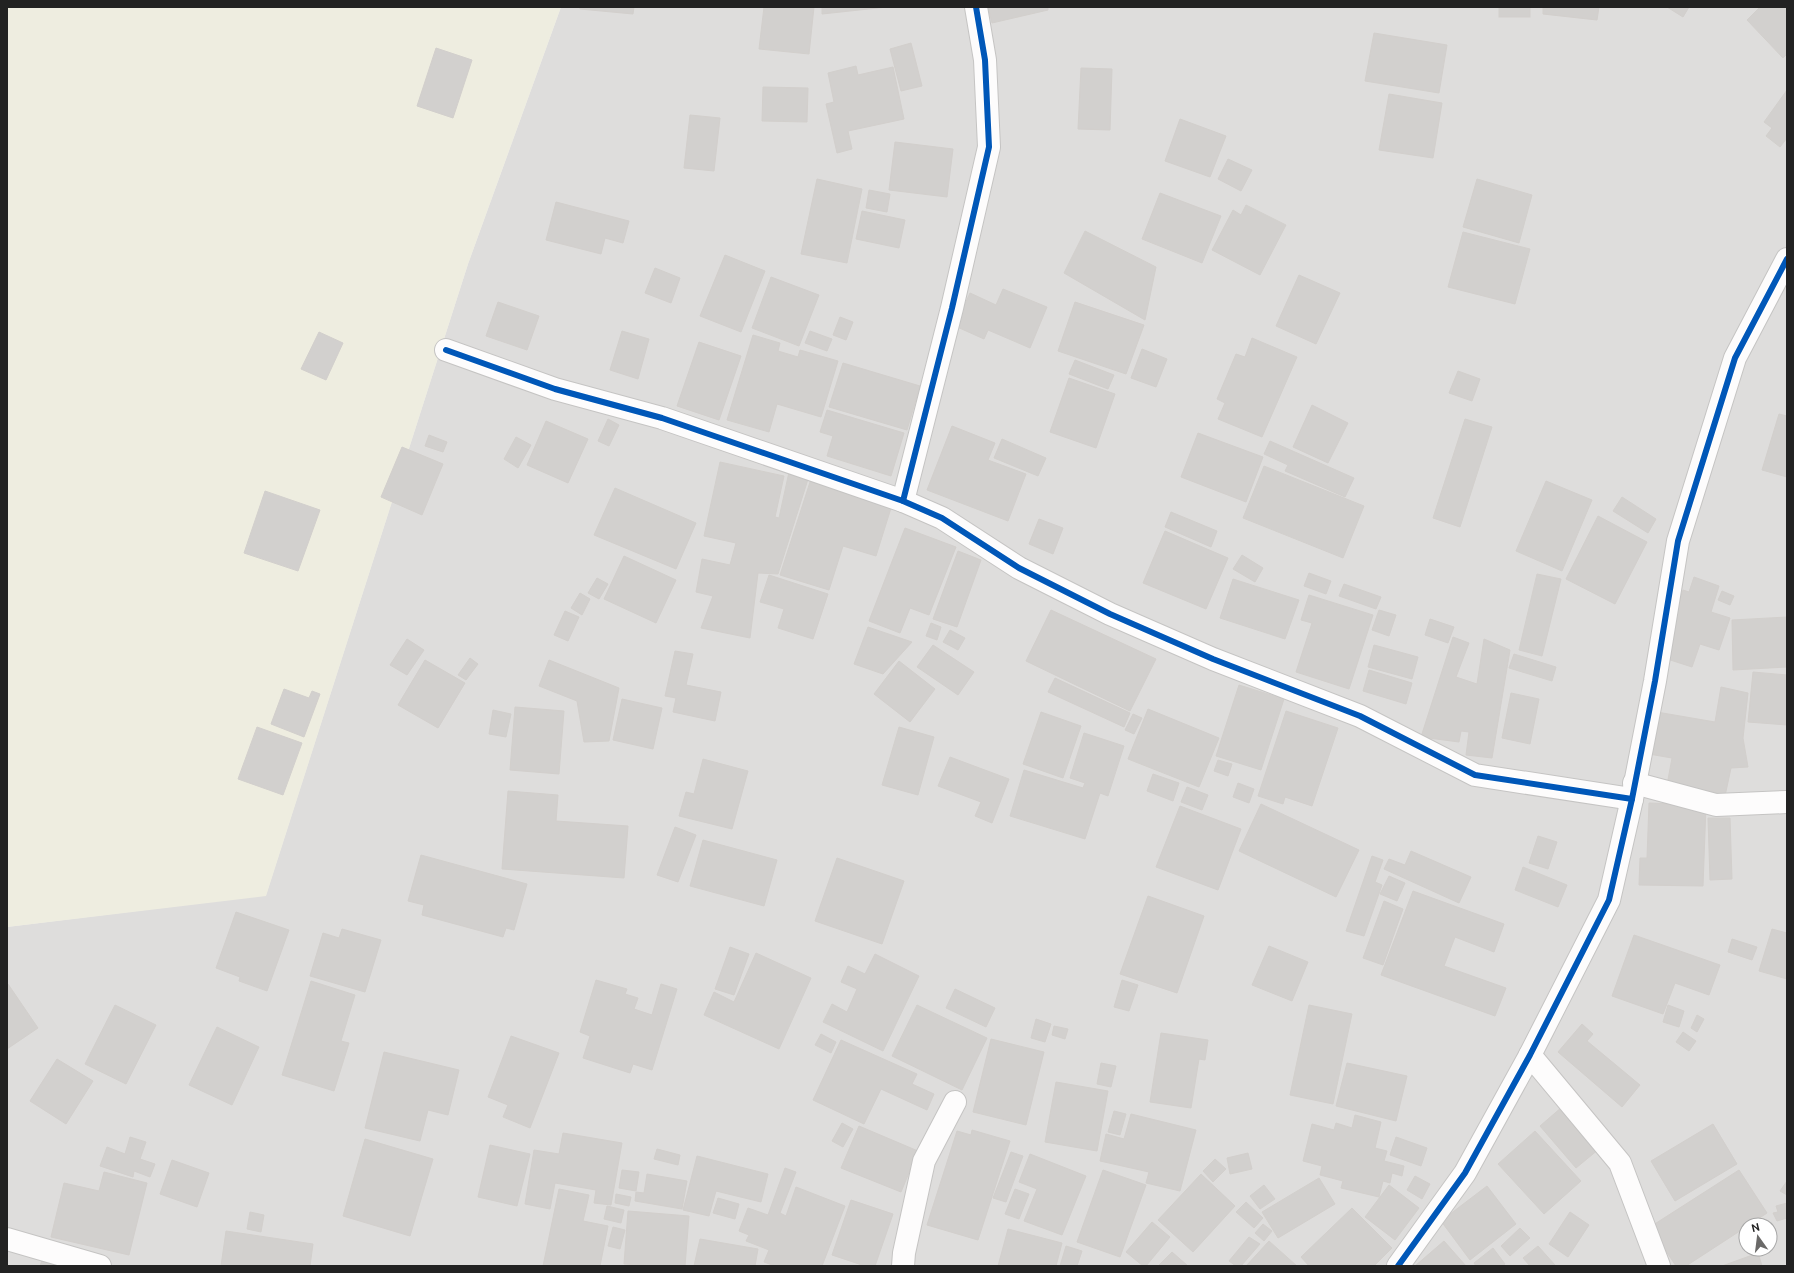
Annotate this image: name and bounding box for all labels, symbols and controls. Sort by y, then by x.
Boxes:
north arrow [1738,1217,1778,1257]
text: N [1750,1220,1761,1234]

